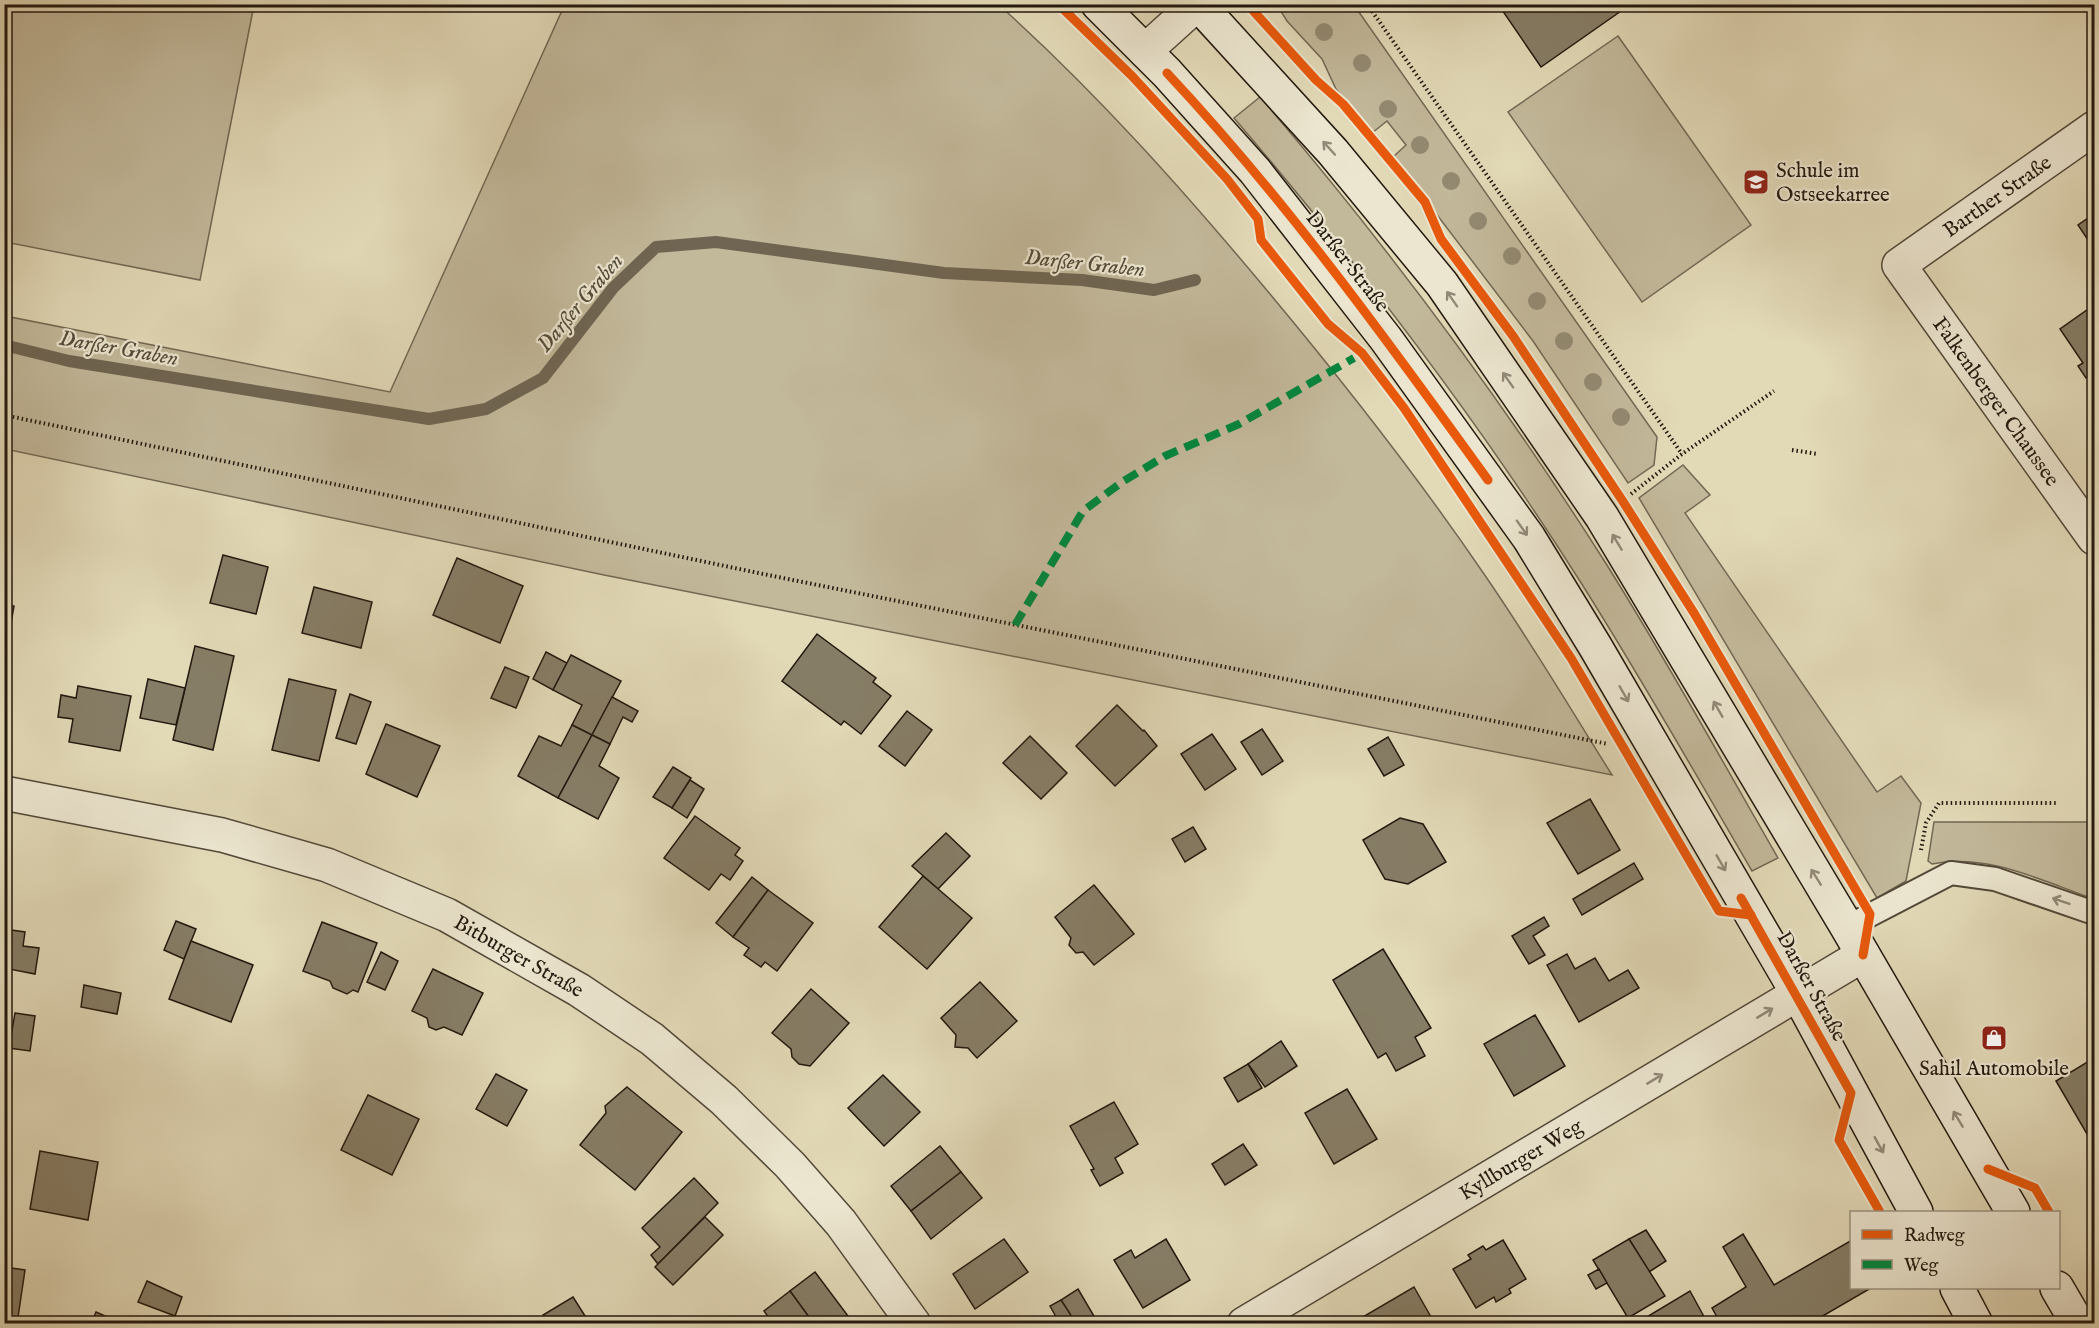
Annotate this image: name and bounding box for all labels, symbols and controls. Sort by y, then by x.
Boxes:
one-way arrow [1322,141,1336,156]
street label: Barther Straße [1938,150,2058,244]
place label: Schule im Ostseekarree [1776,158,1890,209]
school or university icon: Schule im Ostseekarree [1741,167,1771,197]
street label: Darßer Straße [1299,206,1395,318]
water label: Darßer Graben [1024,244,1146,284]
water label: Darßer Graben [531,248,630,358]
one-way arrow [1446,291,1458,308]
street label: Falkenberger Chaussee [1926,312,2065,493]
water label: Darßer Graben [57,325,180,373]
one-way arrow [1502,372,1514,389]
one-way arrow [1516,519,1528,536]
one-way arrow [1611,534,1623,551]
one-way arrow [1618,685,1630,702]
one-way arrow [1711,701,1723,718]
one-way arrow [1715,854,1727,871]
one-way arrow [1809,869,1821,886]
one-way arrow [2052,895,2071,906]
street label: Bitburger Straße [449,910,588,1005]
street label: Darßer Straße [1769,927,1852,1047]
one-way arrow [1756,1007,1773,1019]
shop icon: Sahil Automobile [1979,1023,2009,1053]
place label: Sahil Automobile [1919,1056,2069,1083]
one-way arrow [1646,1072,1663,1084]
one-way arrow [1952,1111,1964,1128]
street label: Kyllburger Weg [1455,1113,1588,1208]
one-way arrow [1873,1136,1885,1153]
legend [1850,1211,2060,1289]
text: Radweg [1904,1225,1965,1248]
text: Weg [1904,1255,1939,1278]

